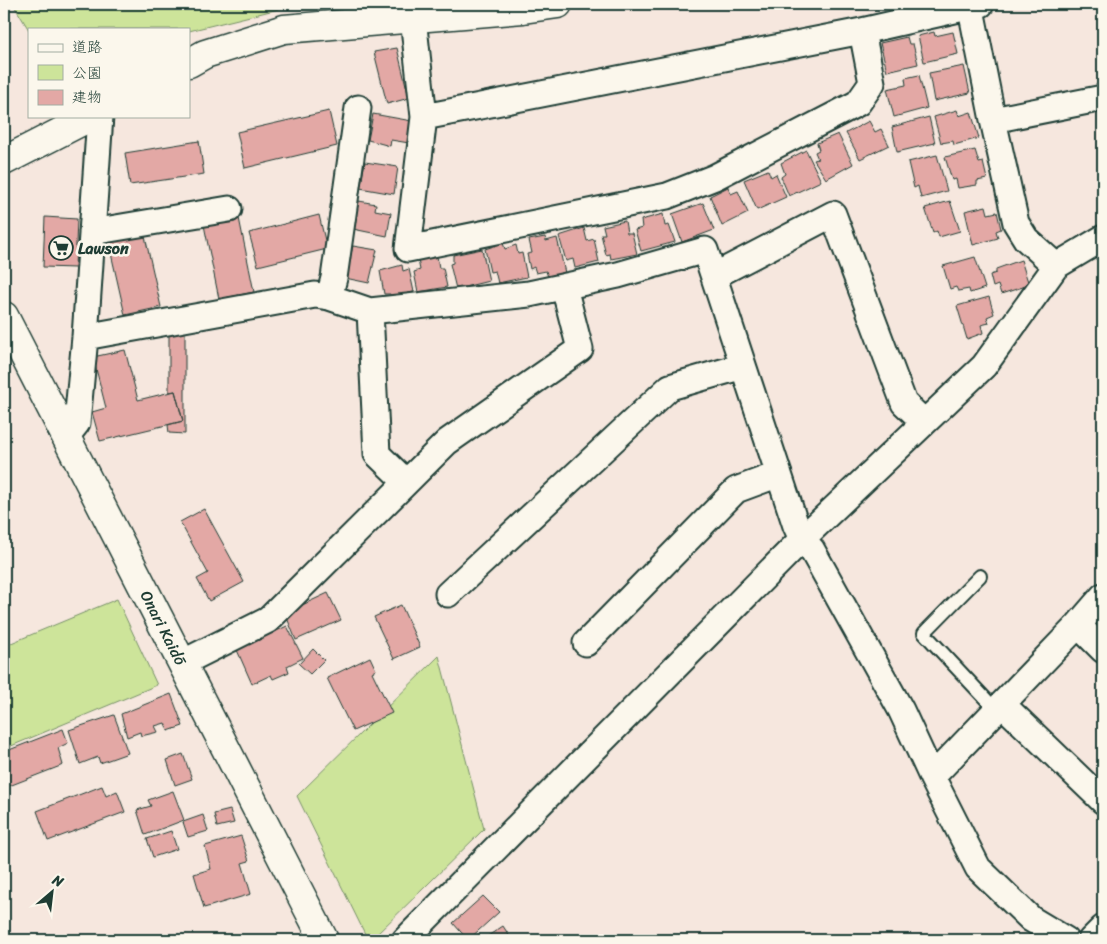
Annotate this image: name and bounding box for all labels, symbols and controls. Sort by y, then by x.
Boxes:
legend [28,28,190,118]
text: 道路 [72,34,102,60]
text: 公園 [72,60,102,86]
text: 建物 [72,84,102,110]
place label: Lawson [78,234,129,263]
supermarket icon: Lawson [48,235,74,261]
street label: Onari Kaidō [132,585,195,671]
north arrow [28,866,78,916]
text: N [47,867,68,894]

